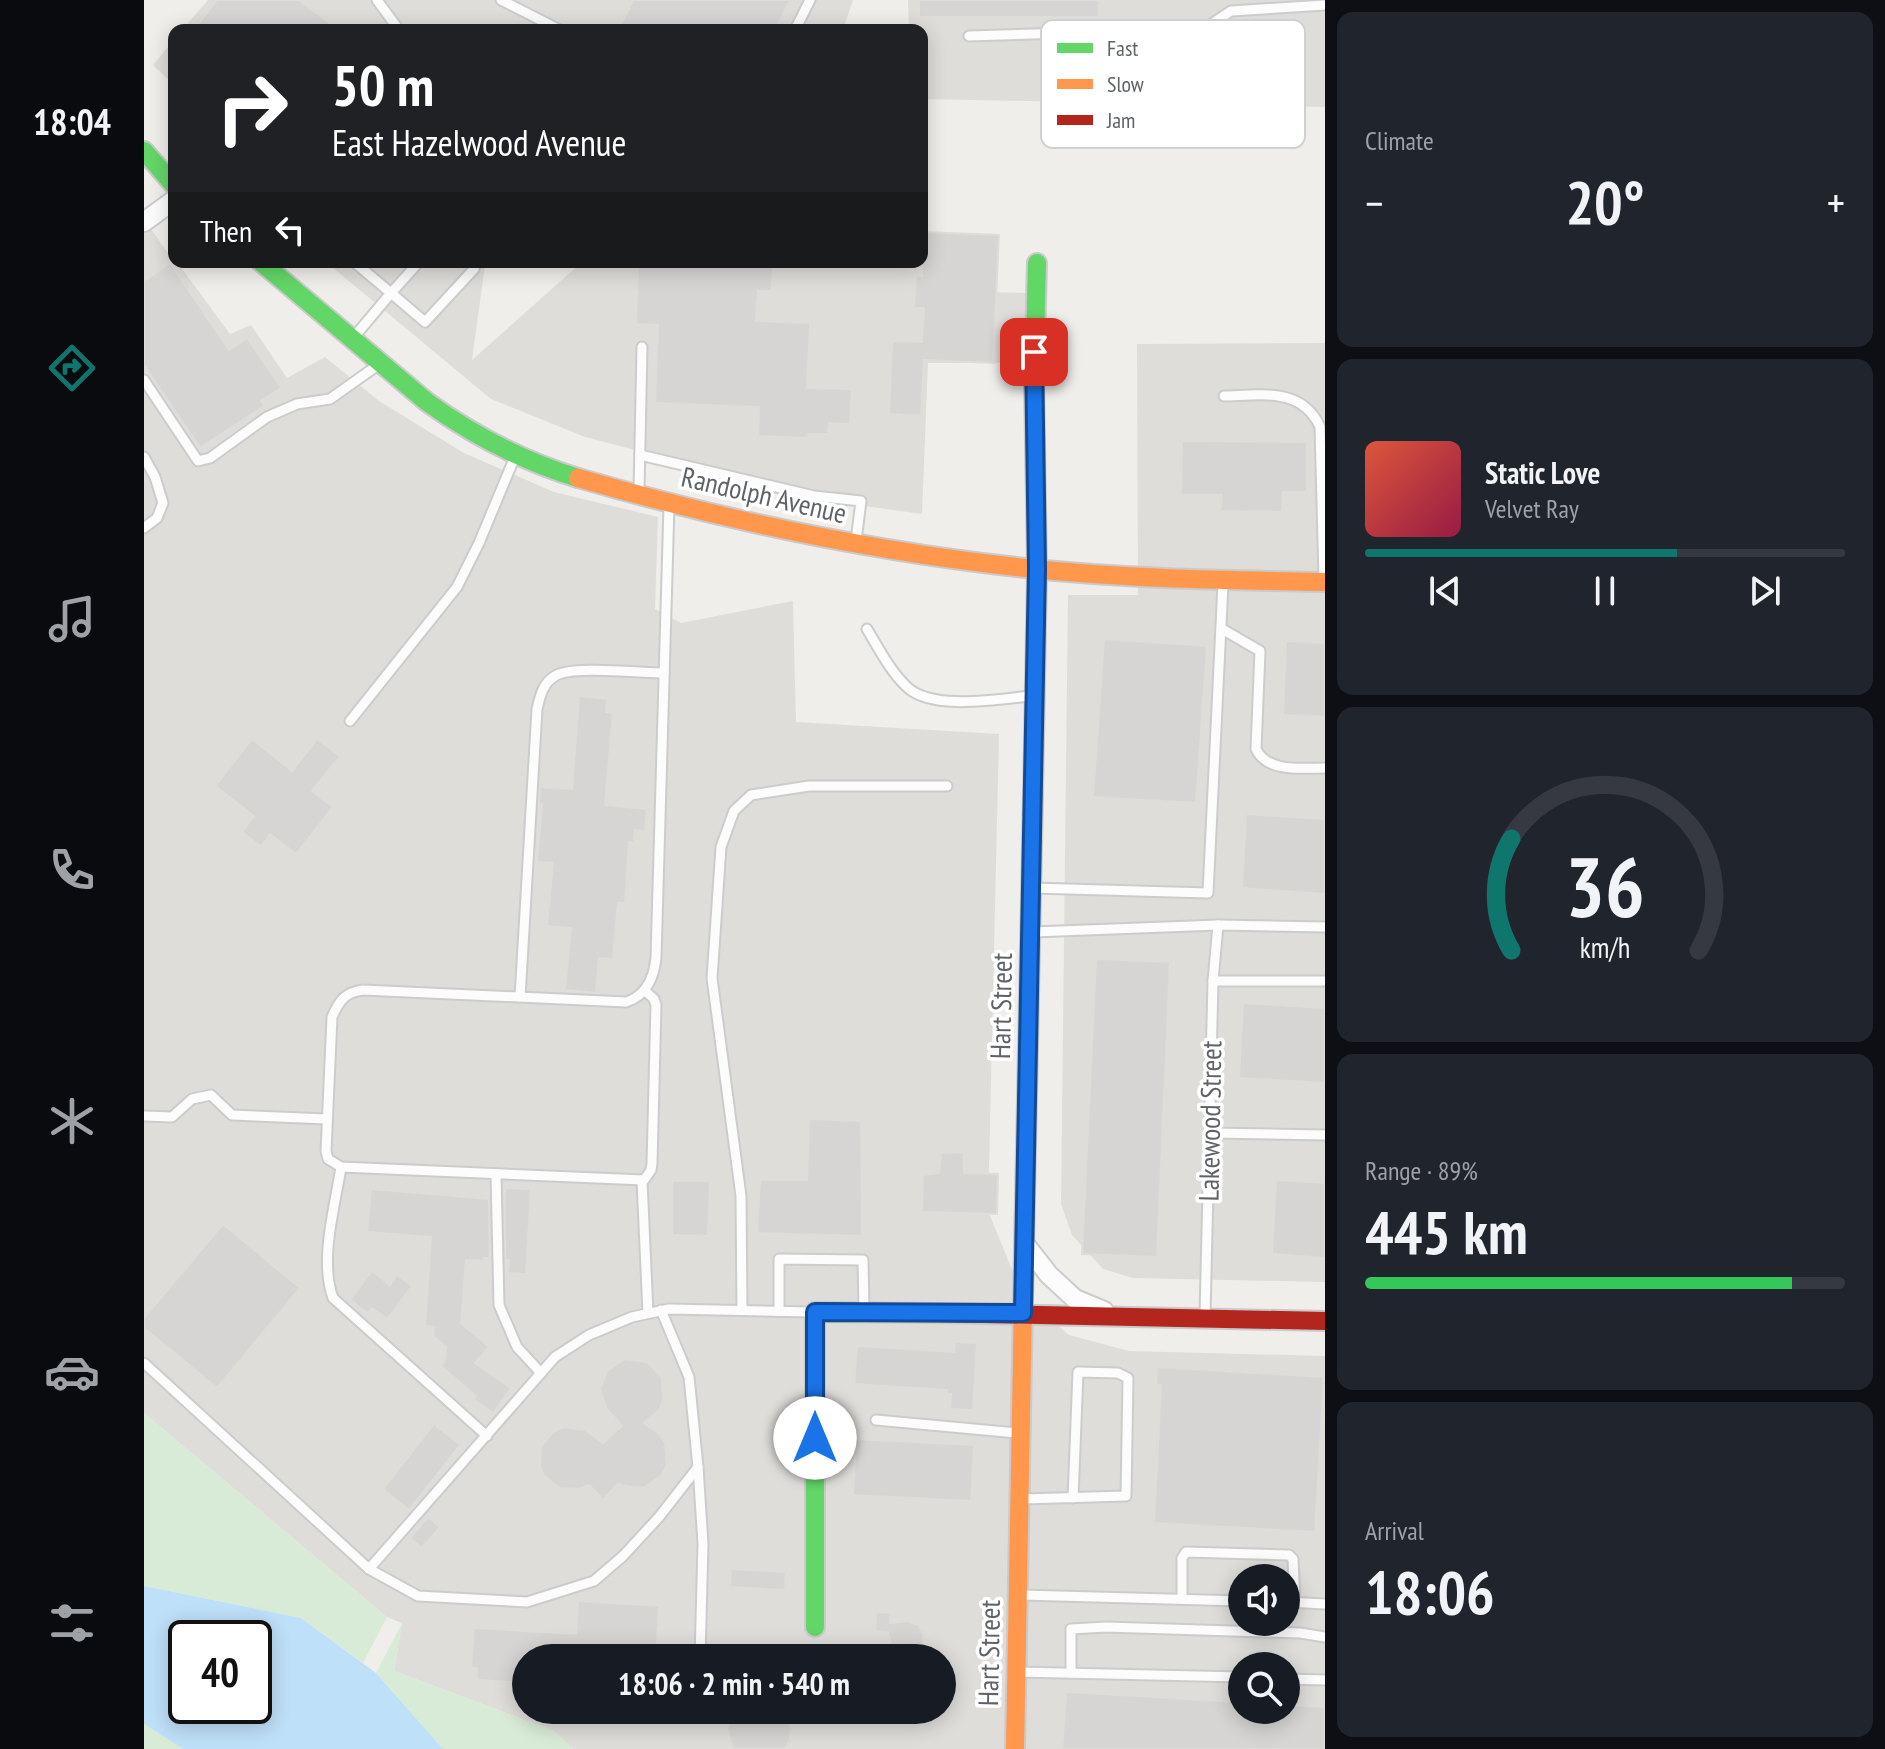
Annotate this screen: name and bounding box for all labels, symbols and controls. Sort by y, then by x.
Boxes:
legend [1041,20,1305,148]
text: Fast [1107,34,1138,62]
text: 50 m [332,49,434,121]
icon: right [200,56,304,160]
text: Slow [1107,70,1144,98]
text: 18:04 [33,98,111,145]
text: Jam [1106,106,1135,134]
text: East Hazelwood Avenue [332,119,626,166]
text: Climate [1365,124,1434,157]
text: 20° [1565,163,1645,241]
text: − [1365,174,1383,231]
text: + [1827,174,1845,231]
icon: left [268,208,312,252]
text: Then [200,211,252,250]
pin [1000,318,1068,386]
icon: arrive [1012,330,1056,374]
icon: directions [44,340,100,396]
text: Static Love [1485,453,1600,492]
street label: Randolph Avenue [678,458,850,531]
text: Velvet Ray [1485,492,1579,525]
icon: previous [1423,569,1467,613]
icon: pause [1583,569,1627,613]
icon: next [1743,569,1787,613]
icon: music [44,591,100,647]
text: 36 [1565,831,1645,939]
icon: phone [44,842,100,898]
text: km/h [1580,929,1630,966]
street label: Hart Street [981,952,1020,1059]
street label: Lakewood Street [1190,1040,1229,1202]
icon: climate [44,1093,100,1149]
text: Range · 89% [1365,1154,1478,1187]
text: 445 km [1365,1193,1528,1271]
icon: car [44,1344,100,1400]
position arrow [773,1396,857,1480]
text: Arrival [1365,1514,1424,1547]
text: 18:06 [1365,1553,1495,1631]
map controls [1228,1564,1300,1724]
button: sound [1228,1564,1300,1636]
icon: filters [44,1595,100,1651]
street label: Hart Street [969,1599,1008,1706]
speed limit sign: 40 [168,1620,272,1724]
button: search [1228,1652,1300,1724]
text: 18:06 · 2 min · 540 m [618,1664,850,1703]

